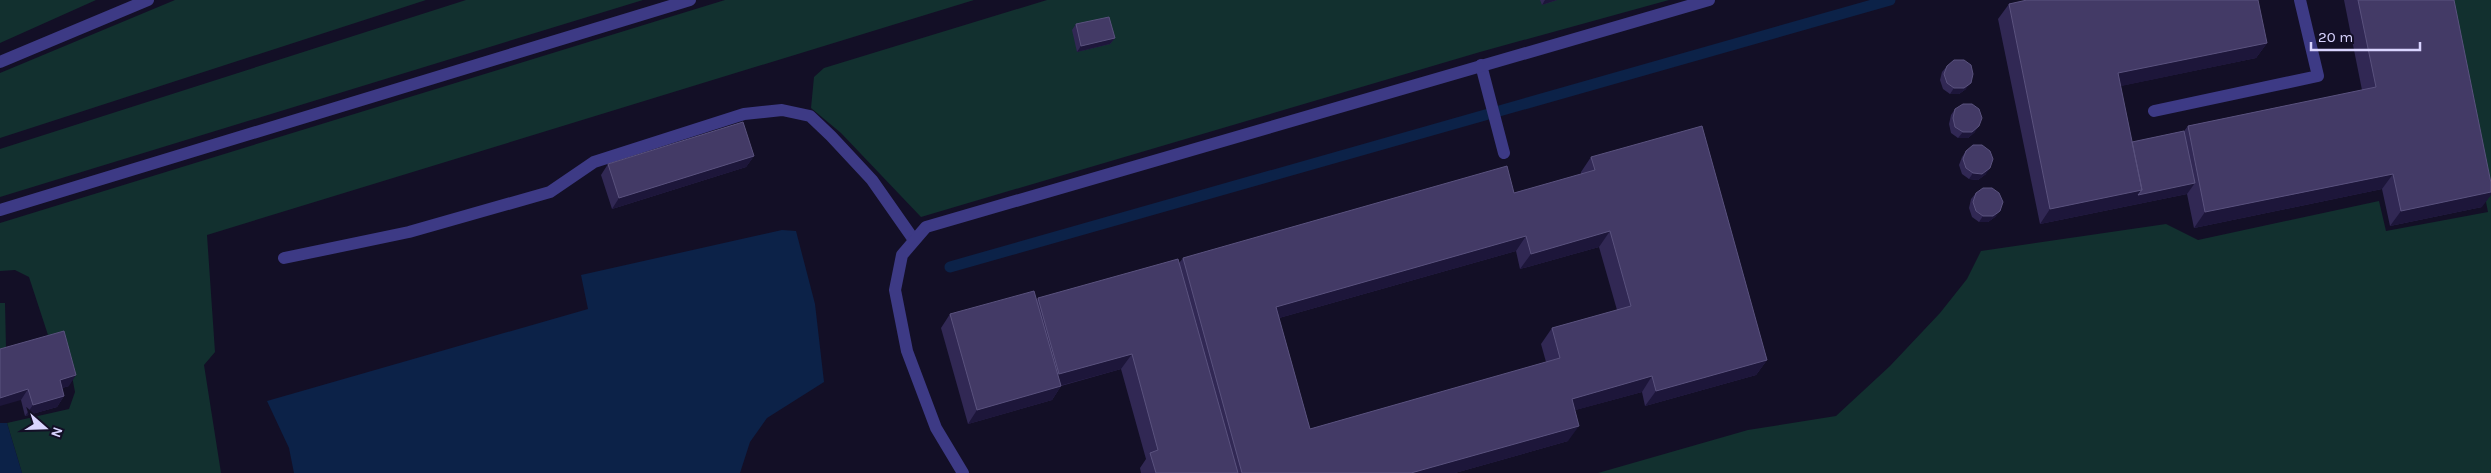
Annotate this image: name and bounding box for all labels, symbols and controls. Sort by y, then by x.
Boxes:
scale bar [2311,20,2420,52]
text: 20 m [2318,28,2353,46]
north arrow [20,403,70,453]
text: N [47,425,66,440]

